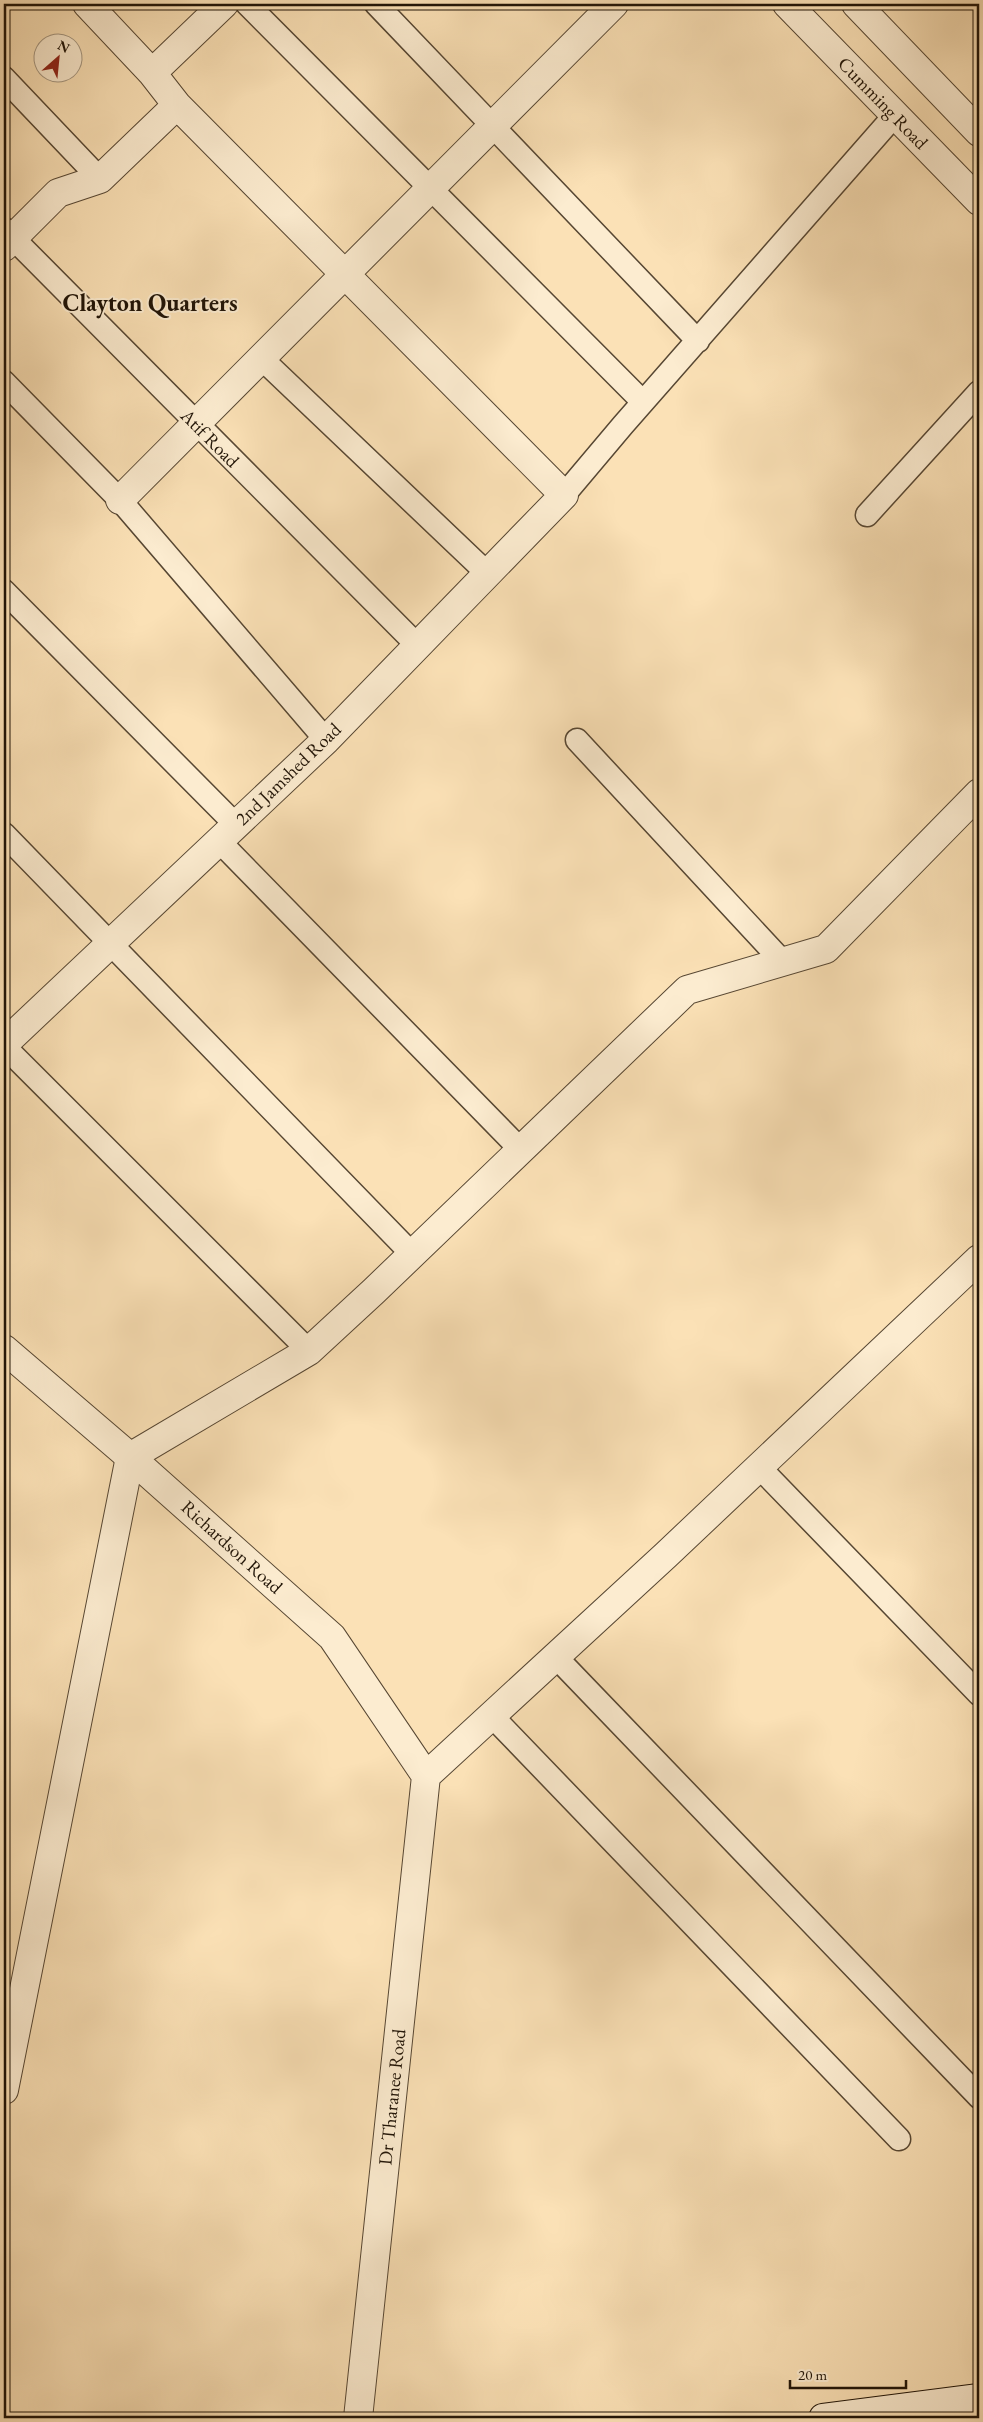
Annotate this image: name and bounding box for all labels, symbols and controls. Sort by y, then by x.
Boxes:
north arrow [32,32,82,82]
text: N [55,36,74,57]
street label: Cumming Road [832,51,934,155]
district label: Clayton Quarters [62,287,238,319]
street label: Atif Road [175,403,245,473]
street label: 2nd Jamshed Road [230,717,346,831]
street label: Richardson Road [176,1495,288,1600]
street label: Dr Tharanee Road [372,2027,412,2166]
scale bar [790,2357,907,2389]
text: 20 m [798,2365,827,2384]

